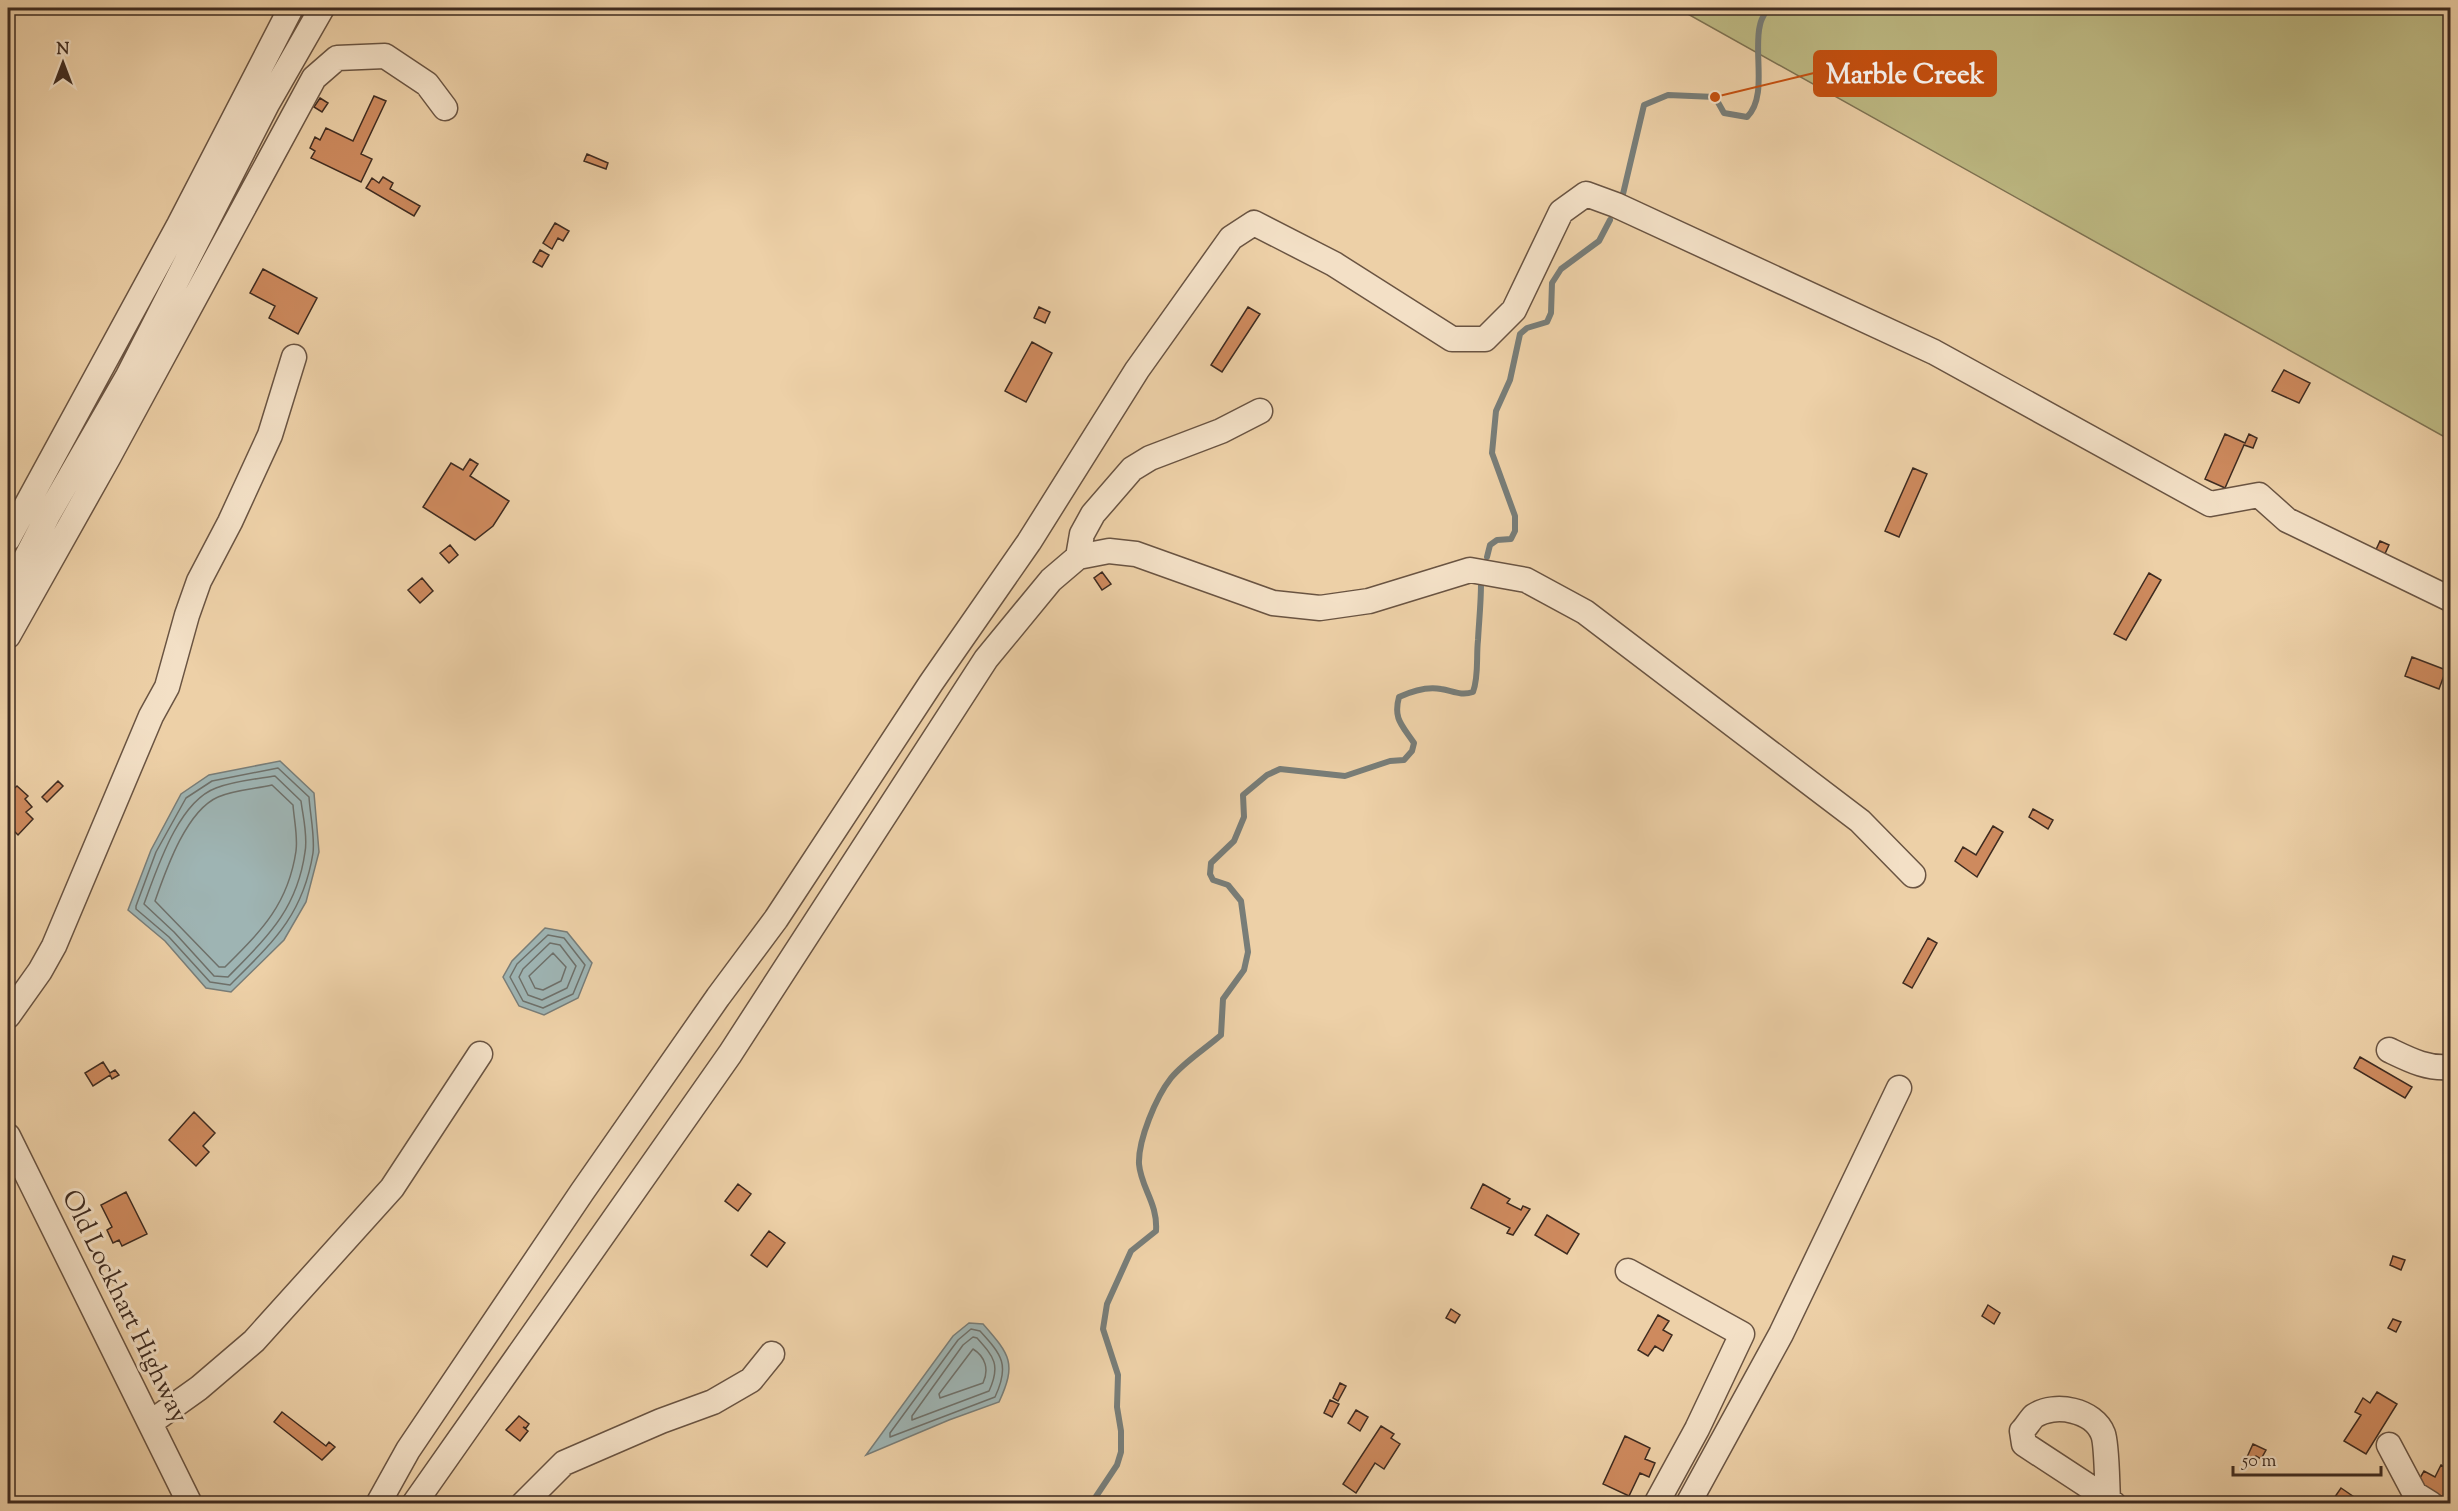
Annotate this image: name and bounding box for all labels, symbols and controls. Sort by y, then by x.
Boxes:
north arrow [33,33,93,93]
text: N [57,39,70,62]
callout: Marble Creek [1814,51,1996,96]
text: Marble Creek [1826,57,1984,96]
street label: Old Lockhart Highway [51,1184,197,1430]
scale bar [2233,1439,2382,1477]
text: 50 m [2241,1449,2277,1475]

